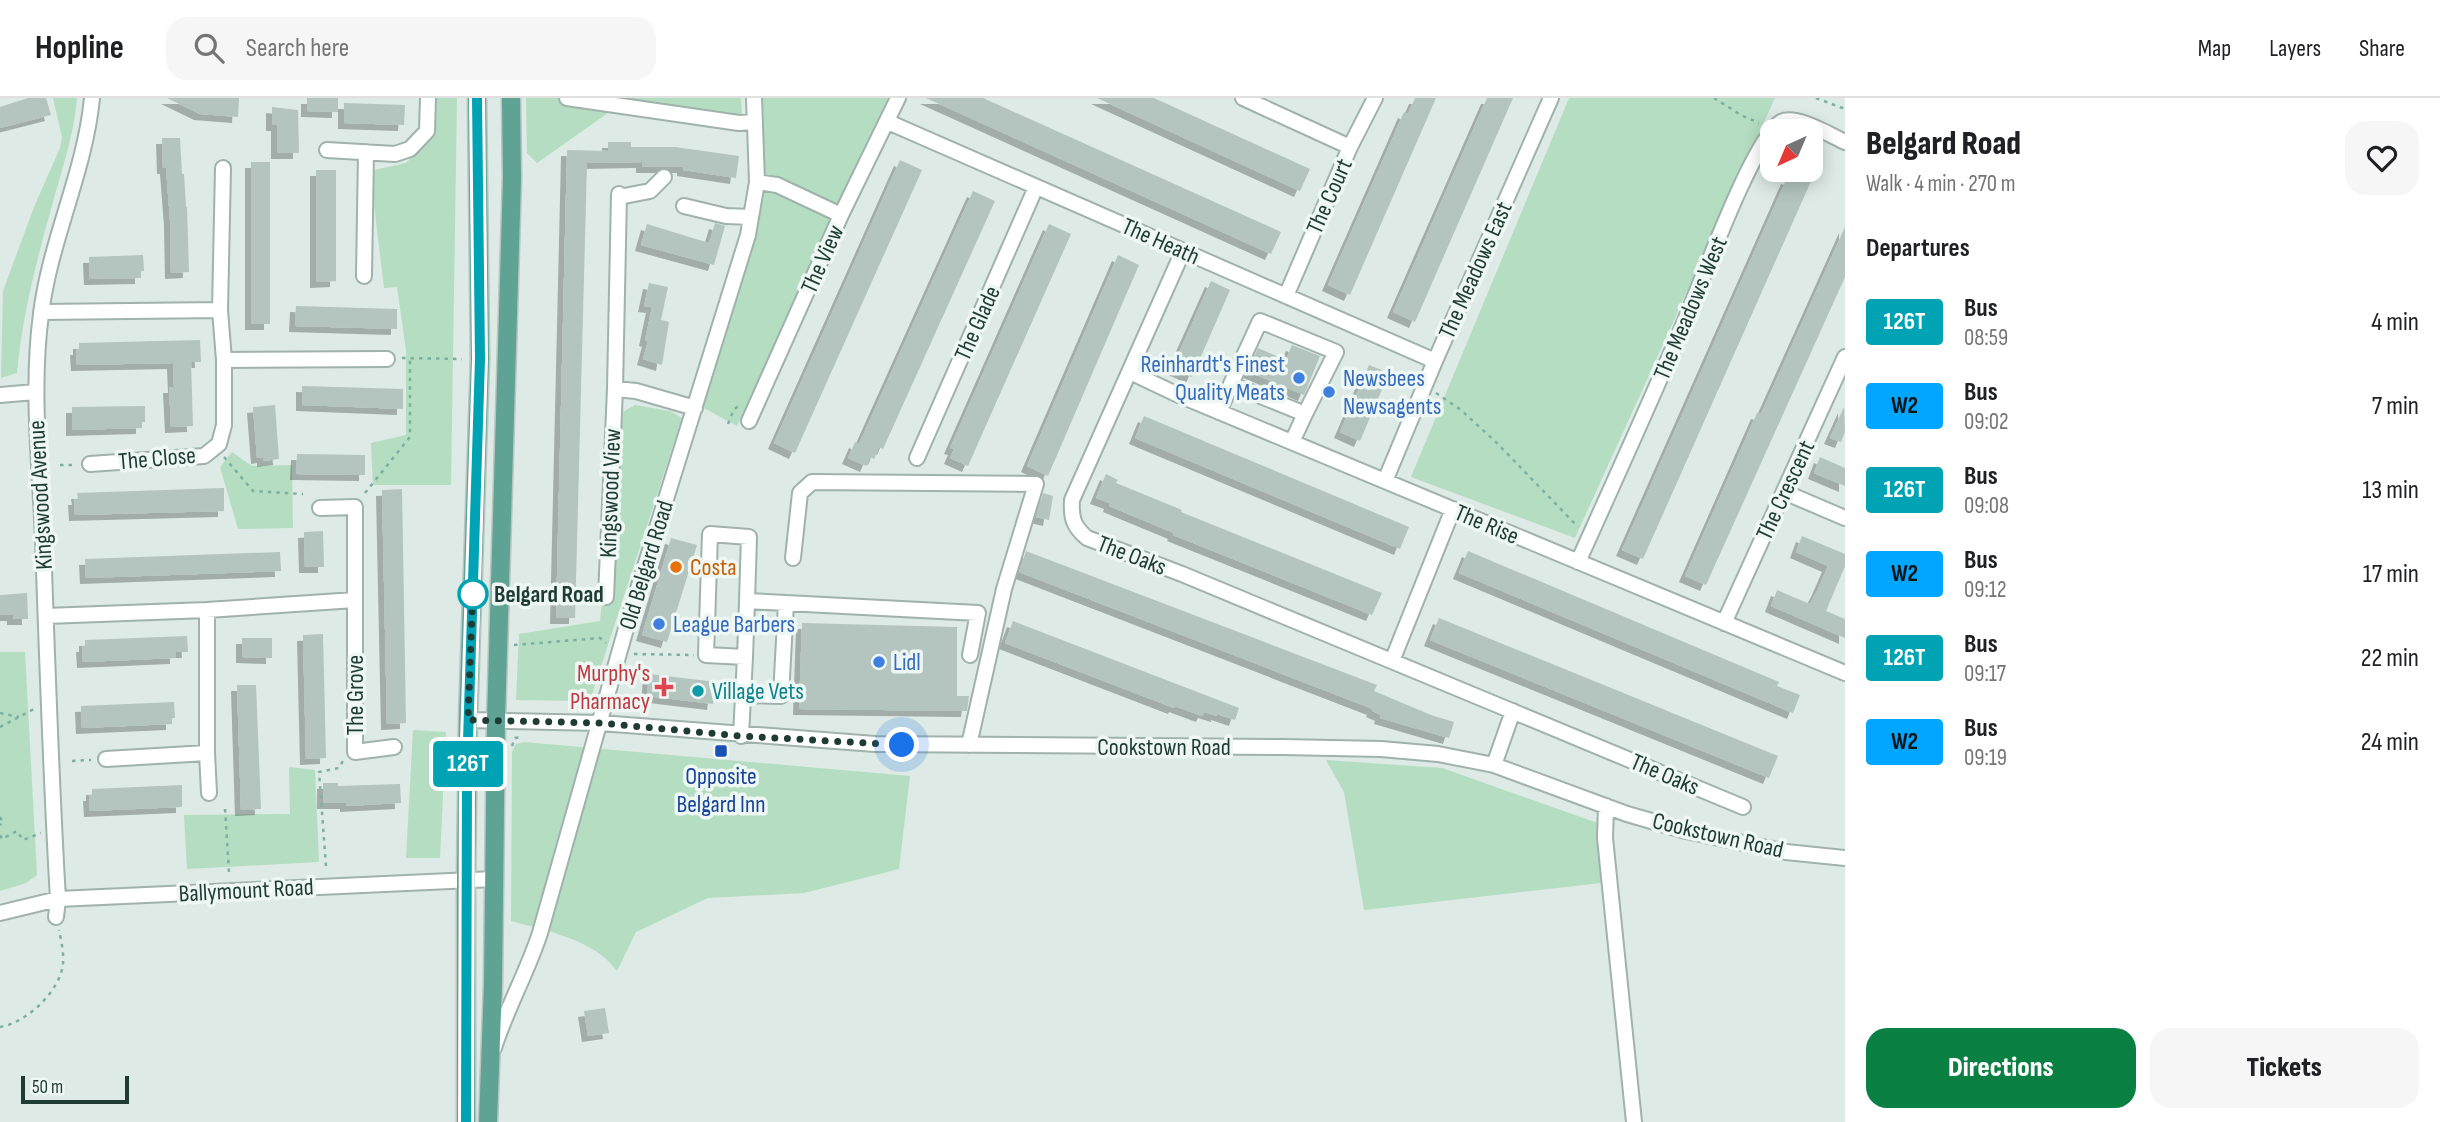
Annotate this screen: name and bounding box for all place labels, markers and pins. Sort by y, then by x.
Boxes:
place label: Reinhardt's Finest Quality Meats [1140,350,1285,407]
place label: Newsbees Newsagents [1343,364,1441,421]
marker: Reinhardt's Finest Quality Meats [1291,370,1307,386]
marker: Newsbees Newsagents [1321,384,1337,400]
place label: Costa [690,553,736,582]
marker: Costa [668,559,684,575]
marker: Belgard Road [458,579,488,609]
place label: Belgard Road [494,580,604,609]
place label: League Barbers [673,610,795,639]
marker: League Barbers [651,616,667,632]
place label: Lidl [893,648,921,677]
marker: Lidl [871,654,887,670]
place label: Murphy's Pharmacy [570,659,650,716]
place label: Village Vets [712,677,804,706]
marker: Murphy's Pharmacy [656,679,672,695]
marker: Village Vets [690,683,706,699]
marker: Opposite Belgard Inn [713,743,729,759]
place label: Opposite Belgard Inn [676,762,766,819]

